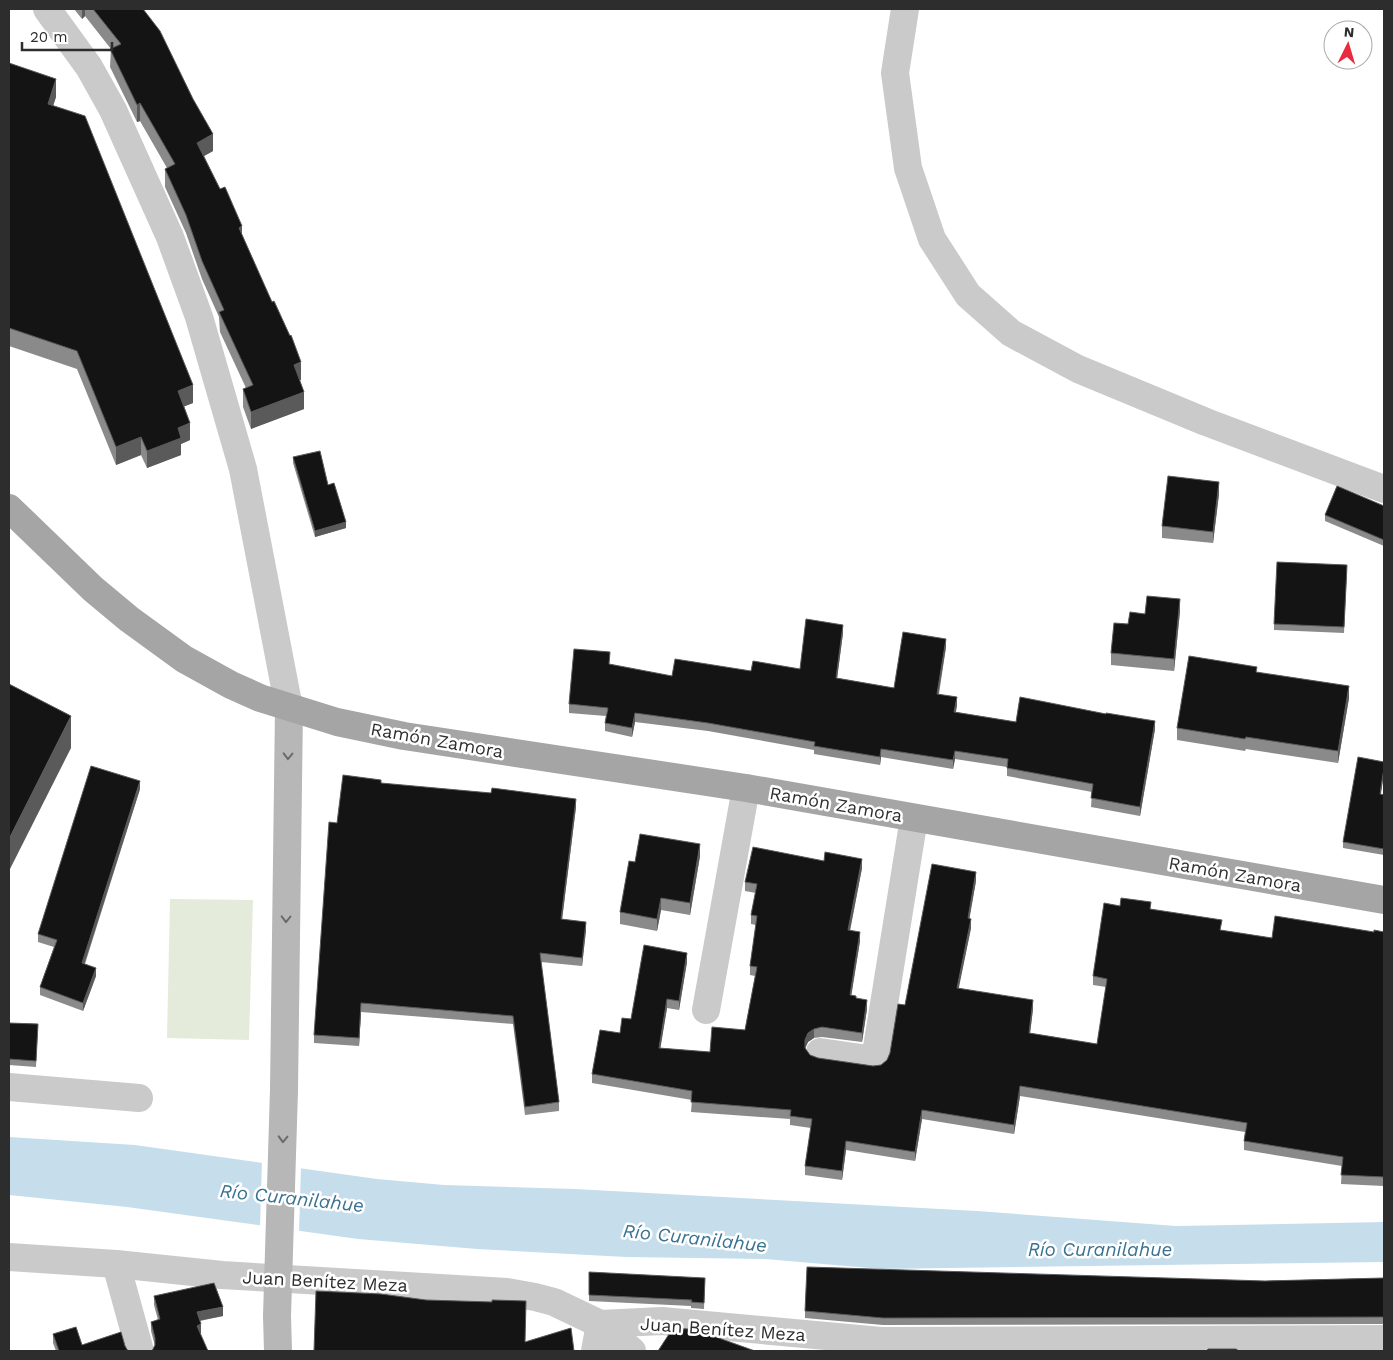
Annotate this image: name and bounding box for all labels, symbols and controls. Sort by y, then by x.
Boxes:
scale bar [22,20,112,52]
north arrow [1323,20,1373,70]
text: N [1343,24,1355,40]
text: 20 m [30,28,68,46]
street label: Ramón Zamora [369,718,505,762]
one-way arrow [283,753,293,761]
street label: Ramón Zamora [768,782,904,826]
street label: Ramón Zamora [1167,852,1303,896]
one-way arrow [281,916,291,923]
one-way arrow [277,1135,288,1143]
water label: Río Curanilahue [219,1179,365,1217]
water label: Río Curanilahue [622,1219,768,1257]
water label: Río Curanilahue [1028,1238,1172,1261]
street label: Juan Benítez Meza [242,1266,408,1296]
street label: Juan Benítez Meza [640,1313,806,1345]

